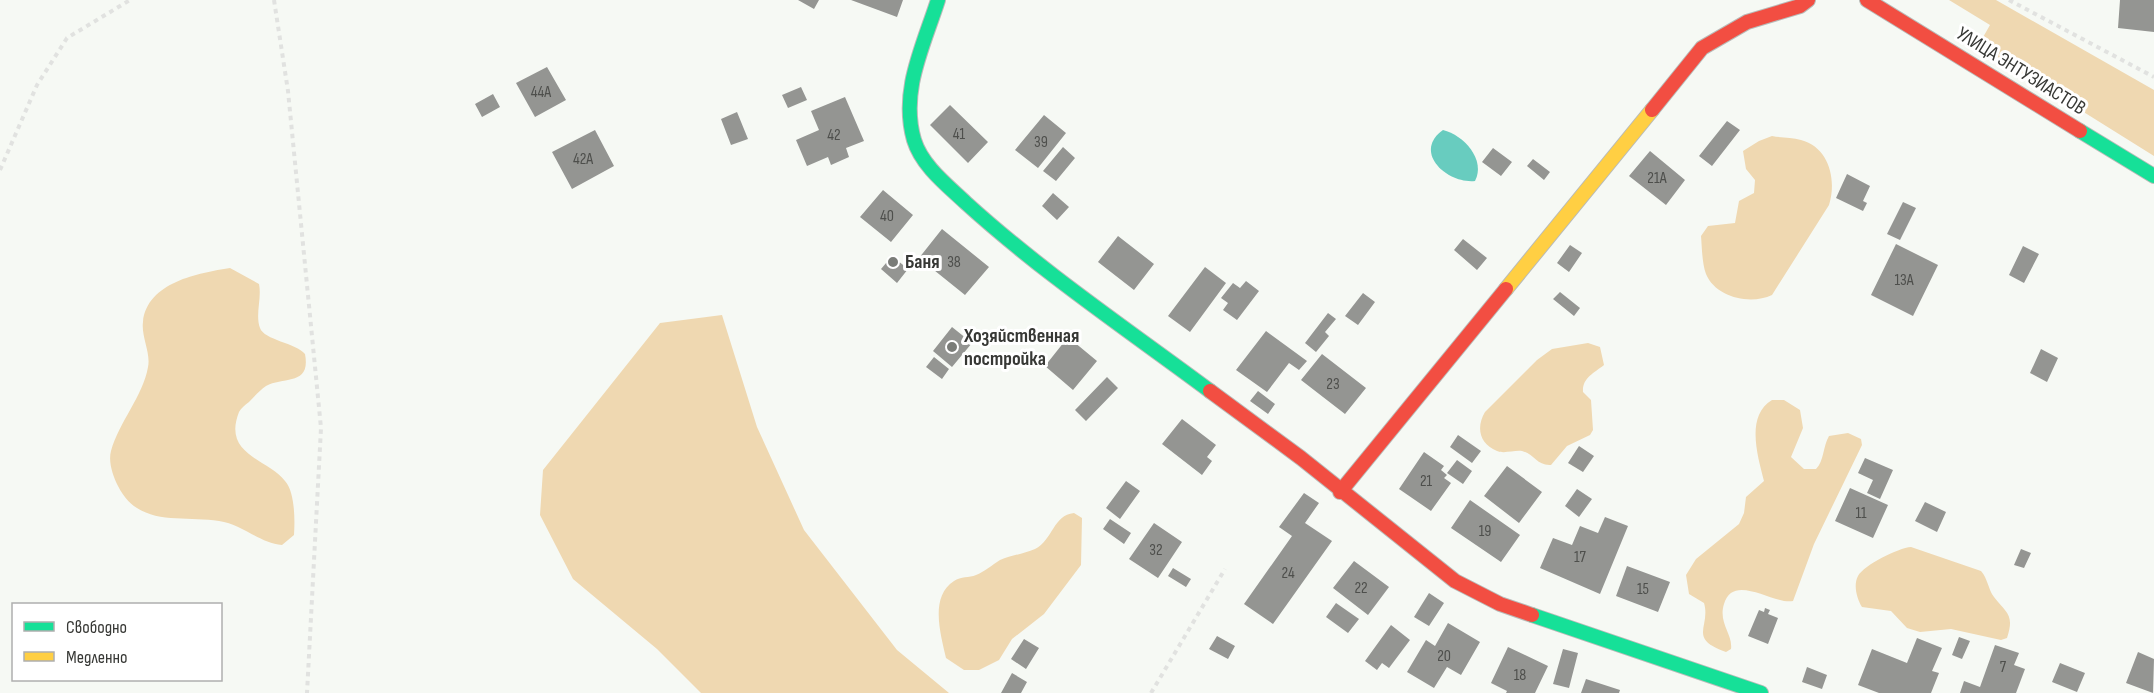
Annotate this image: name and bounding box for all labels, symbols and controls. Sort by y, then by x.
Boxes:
street label: УЛИЦА ЭНТУЗИАСТОВ [1952,22,2090,120]
house number: 44А [531,83,551,102]
house number: 41 [953,125,966,144]
house number: 42 [827,126,841,145]
house number: 39 [1034,133,1048,152]
house number: 42А [573,150,593,169]
house number: 21А [1647,169,1667,188]
house number: 40 [880,207,894,226]
place label: Баня [905,250,940,274]
house number: 38 [947,253,961,272]
marker: Баня [886,255,900,269]
house number: 13А [1894,271,1914,290]
place label: Хозяйственная постройка [963,324,1079,371]
marker: Хозяйственная постройка [945,340,959,354]
house number: 23 [1326,375,1340,394]
house number: 21 [1420,472,1433,491]
house number: 11 [1855,504,1867,523]
house number: 19 [1479,522,1491,541]
house number: 32 [1149,541,1163,560]
house number: 17 [1574,548,1587,567]
house number: 24 [1281,564,1295,583]
house number: 22 [1354,579,1368,598]
house number: 15 [1637,580,1649,599]
legend [12,603,222,681]
text: Свободно [66,617,127,638]
text: Медленно [66,647,128,668]
house number: 20 [1437,647,1451,666]
house number: 7 [2000,658,2007,677]
house number: 18 [1514,666,1526,685]

